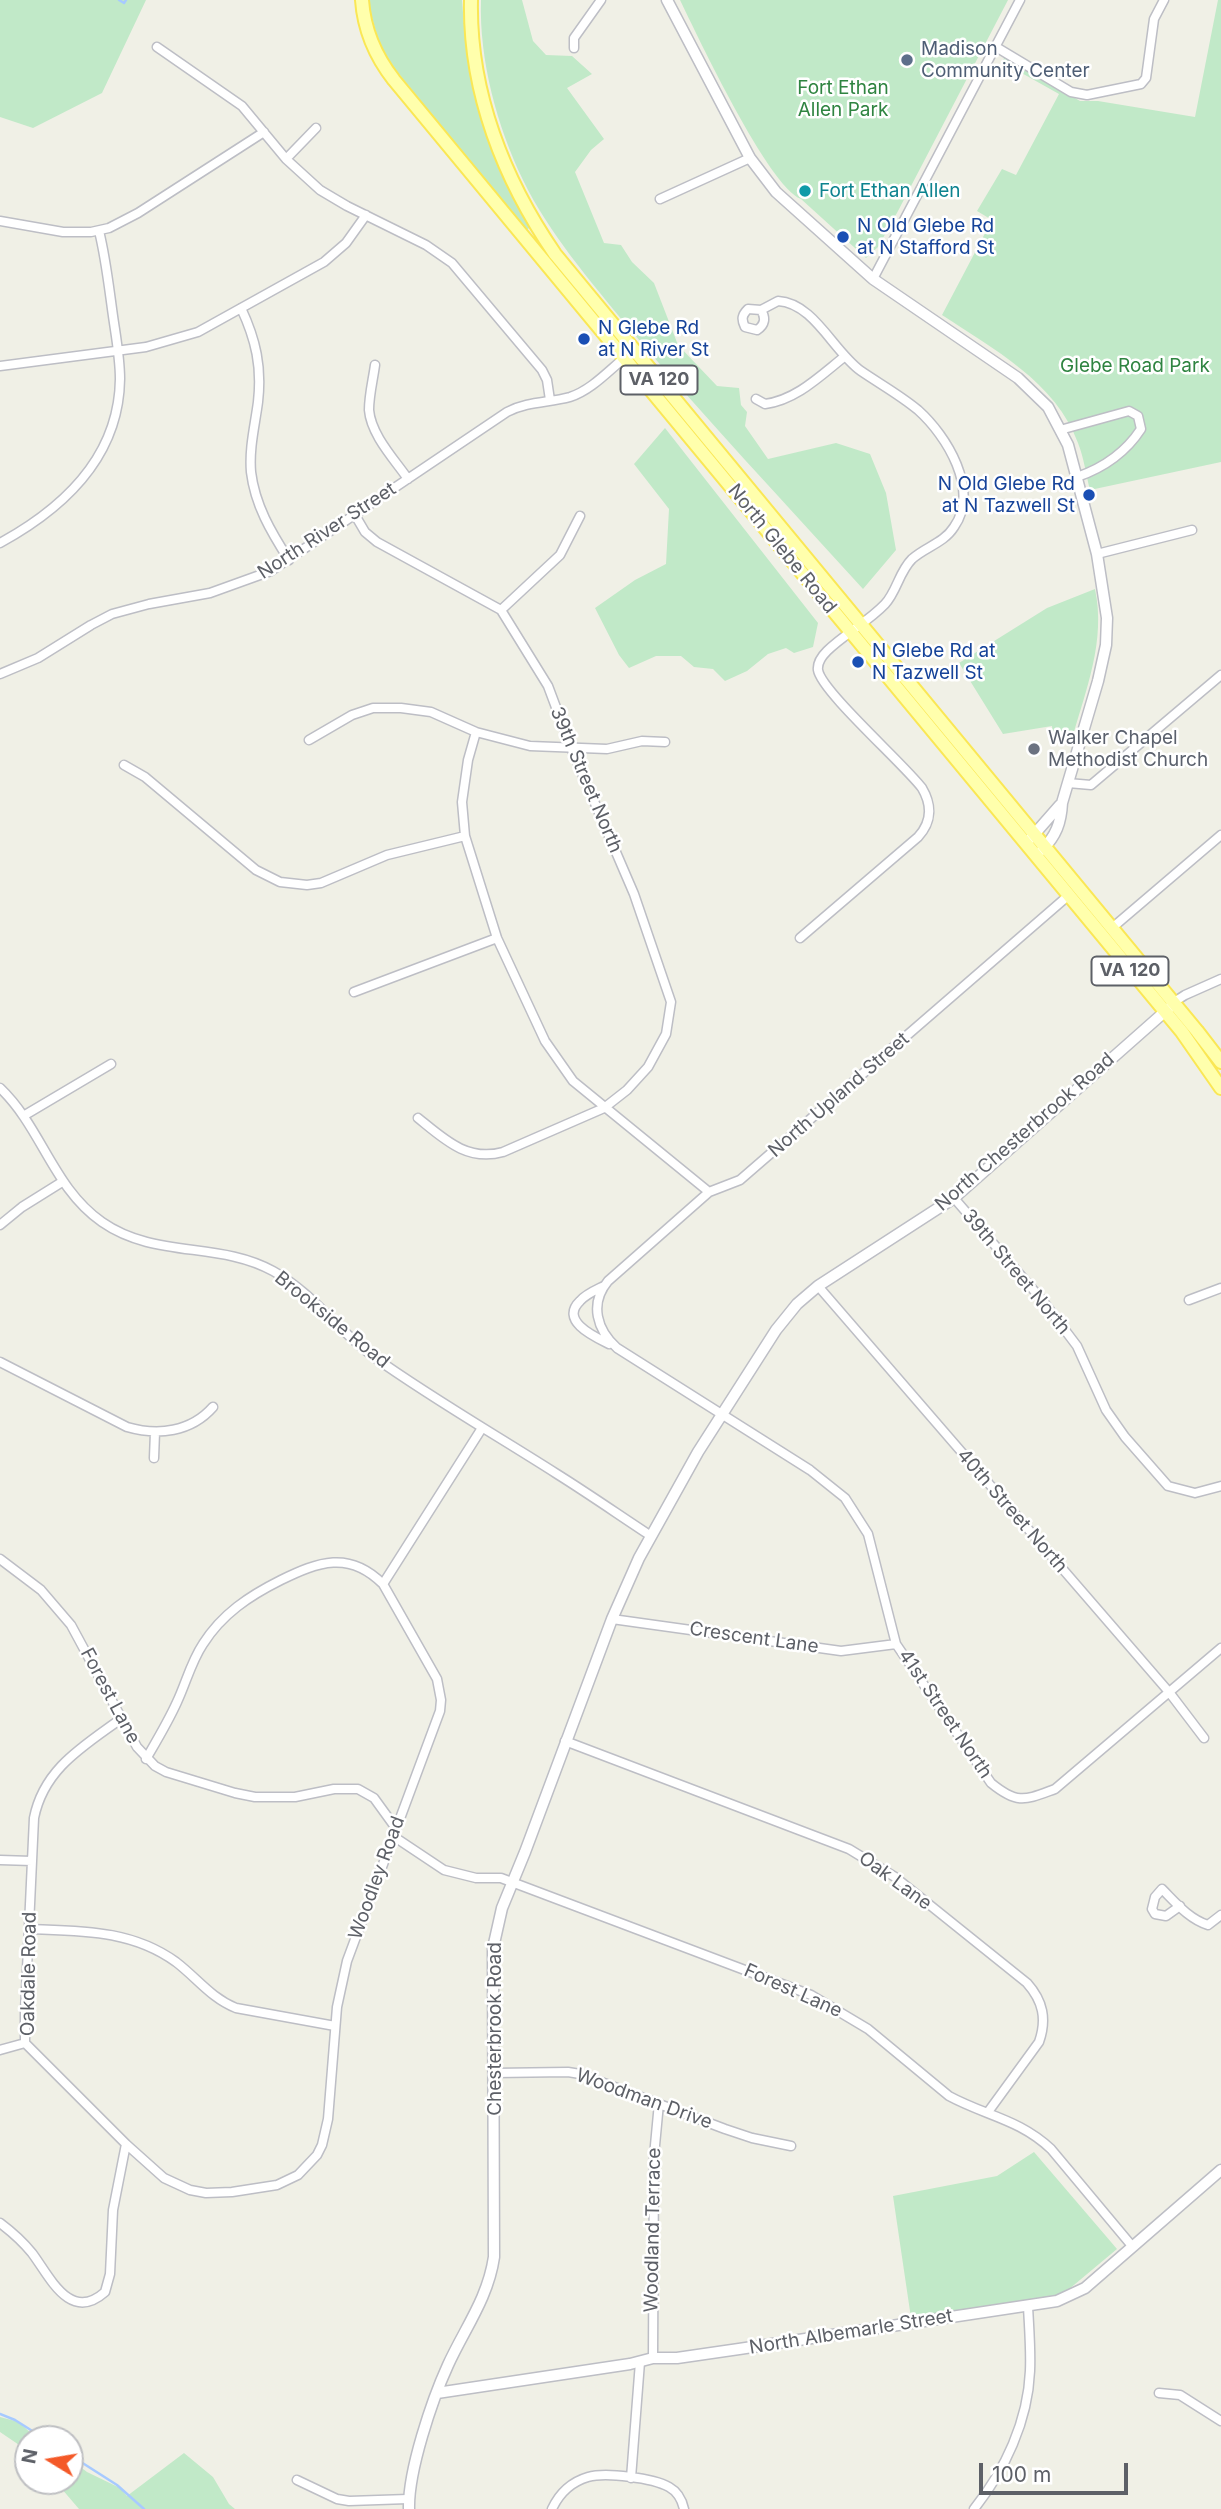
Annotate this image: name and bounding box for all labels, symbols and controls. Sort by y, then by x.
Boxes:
place label: Madison Community Center [921,38,1090,82]
marker: Madison Community Center [899,52,915,68]
park label: Fort Ethan Allen Park [797,77,889,121]
place label: Fort Ethan Allen [819,180,961,202]
marker: Fort Ethan Allen [797,183,813,199]
place label: N Old Glebe Rd at N Stafford St [857,215,994,259]
marker: N Old Glebe Rd at N Stafford St [835,229,851,245]
place label: N Glebe Rd at N River St [598,317,709,361]
marker: N Glebe Rd at N River St [576,331,592,347]
park label: Glebe Road Park [1060,355,1210,377]
road number: VA 120 [620,366,698,394]
place label: N Old Glebe Rd at N Tazwell St [938,473,1075,517]
street label: North River Street [254,478,400,584]
street label: North Glebe Road [723,480,841,618]
marker: N Old Glebe Rd at N Tazwell St [1081,487,1097,503]
place label: N Glebe Rd at N Tazwell St [872,640,995,684]
marker: N Glebe Rd at N Tazwell St [850,654,866,670]
street label: 39th Street North [545,704,627,856]
place label: Walker Chapel Methodist Church [1048,727,1208,771]
marker: Walker Chapel Methodist Church [1026,741,1042,757]
road number: VA 120 [1092,956,1168,986]
street label: North Upland Street [764,1028,914,1162]
street label: North Chesterbrook Road [931,1048,1119,1216]
street label: 39th Street North [957,1205,1075,1339]
street label: Brookside Road [270,1267,394,1373]
street label: 40th Street North [952,1444,1072,1578]
street label: Crescent Lane [688,1618,820,1658]
street label: Forest Lane [75,1644,145,1748]
street label: 41st Street North [893,1645,997,1783]
street label: Woodley Road [344,1813,410,1943]
street label: Oak Lane [854,1847,936,1915]
street label: Oakdale Road [17,1912,41,2036]
street label: Chesterbrook Road [484,1942,506,2116]
street label: Forest Lane [740,1959,846,2023]
street label: Woodman Drive [573,2064,715,2134]
street label: Woodland Terrace [640,2147,666,2313]
street label: North Albemarle Street [748,2305,954,2359]
north arrow [14,2425,84,2495]
text: N [17,2447,43,2466]
scale bar [983,2450,1132,2494]
text: 100 m [992,2462,1051,2487]

